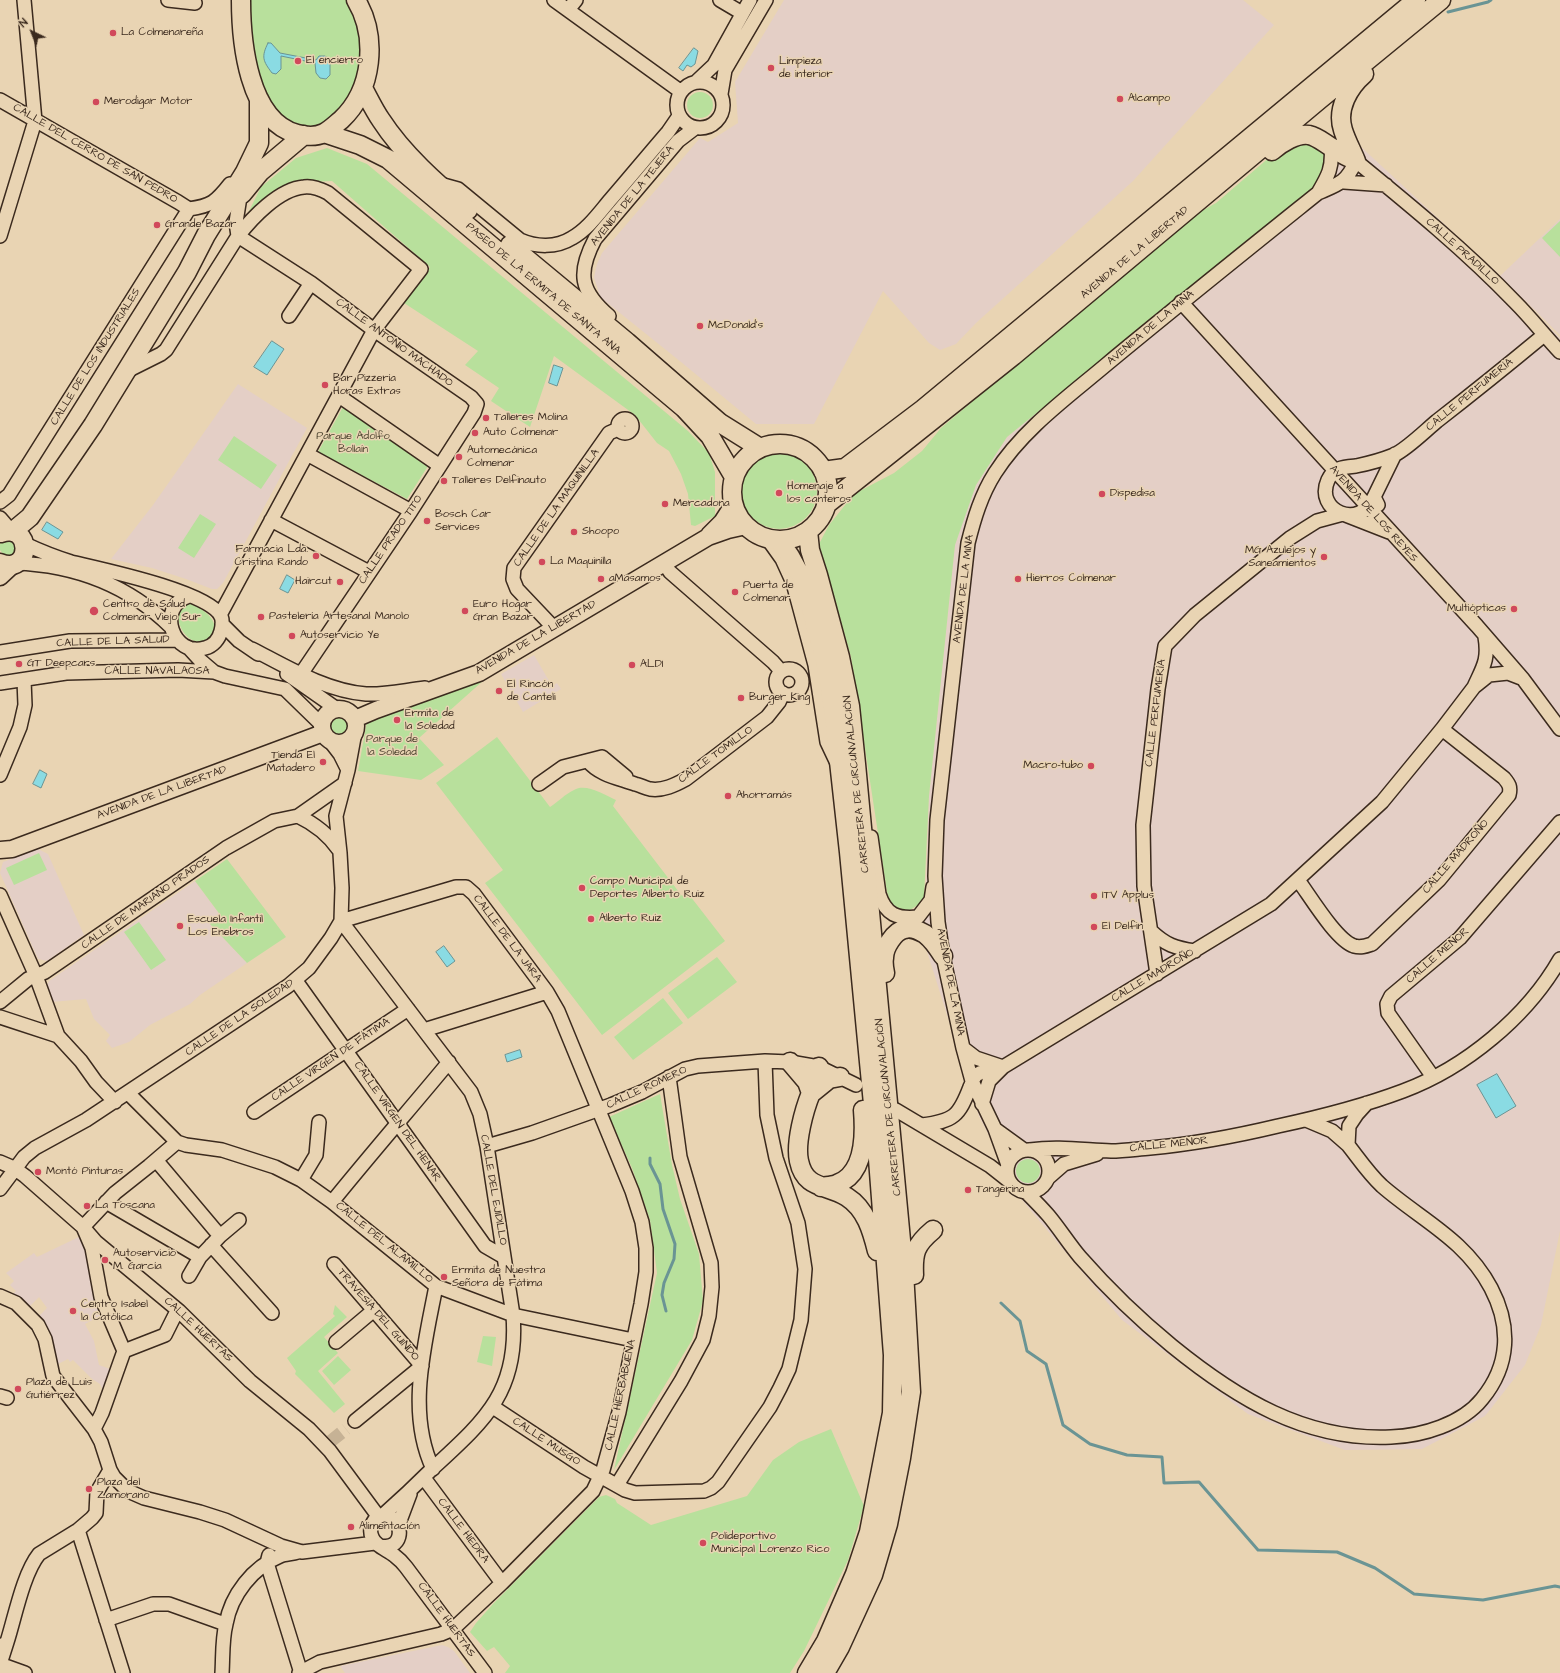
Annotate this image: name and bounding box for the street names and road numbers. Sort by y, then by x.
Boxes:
street label: CALLE DEL CERRO DE SAN PEDRO [10,101,180,207]
street label: AVENIDA DE LA TEJERA [588,143,678,249]
street label: AVENIDA DE LA LIBERTAD [1078,204,1192,302]
street label: CALLE PRADILLO [1423,216,1501,288]
street label: PASEO DE LA ERMITA DE SANTA ANA [463,220,623,358]
street label: CALLE DE LOS INDUSTRIALES [48,286,144,428]
street label: AVENIDA DE LA MINA [1105,288,1197,368]
street label: CALLE ANTONIO MACHADO [333,296,455,390]
street label: CALLE PERFUMERÍA [1424,356,1516,434]
street label: CALLE DE LA MAQUINILLA [511,447,603,569]
street label: AVENIDA DE LOS REYES [1326,463,1420,565]
street label: CALLE PRADO TITO [356,493,426,587]
street label: AVENIDA DE LA MINA [951,534,977,644]
street label: AVENIDA DE LA LIBERTAD [473,598,599,678]
street label: CALLE DE LA SALUD [56,633,170,651]
street label: CALLE PERFUMERÍA [1143,658,1169,768]
street label: CALLE NAVALAOSA [104,665,210,679]
street label: CARRETERA DE CIRCUNVALACIÓN [841,695,873,873]
street label: CALLE TOMILLO [676,724,756,786]
street label: AVENIDA DE LA LIBERTAD [95,763,229,823]
street label: CALLE MADROÑO [1420,817,1492,897]
street label: CALLE DE MARIANO PRADOS [79,853,213,953]
street label: CALLE DE LA JARA [470,893,544,985]
street label: CALLE MENOR [1404,925,1472,987]
street label: AVENIDA DE LA MINA [933,927,967,1037]
street label: CALLE MADROÑO [1109,946,1197,1006]
street label: CALLE DE LA SOLEDAD [183,977,297,1059]
street label: CALLE VIRGEN DE FÁTIMA [269,1015,393,1105]
street label: CARRETERA DE CIRCUNVALACIÓN [873,1018,905,1196]
street label: CALLE VIRGEN DEL HENAR [350,1059,444,1185]
street label: CALLE ROMERO [605,1064,689,1112]
street label: CALLE DEL EJIDILLO [477,1134,509,1246]
street label: CALLE MENOR [1129,1134,1209,1156]
street label: CALLE DEL ALAMILLO [333,1200,435,1286]
street label: TRAVESÍA DEL GUINDO [334,1266,422,1364]
street label: CALLE HUERTAS [161,1295,235,1365]
street label: CALLE HIERBABUENA [603,1338,639,1452]
street label: CALLE MUSGO [510,1415,582,1469]
street label: CALLE HIEDRA [434,1496,492,1566]
street label: CALLE HUERTAS [414,1580,478,1660]

